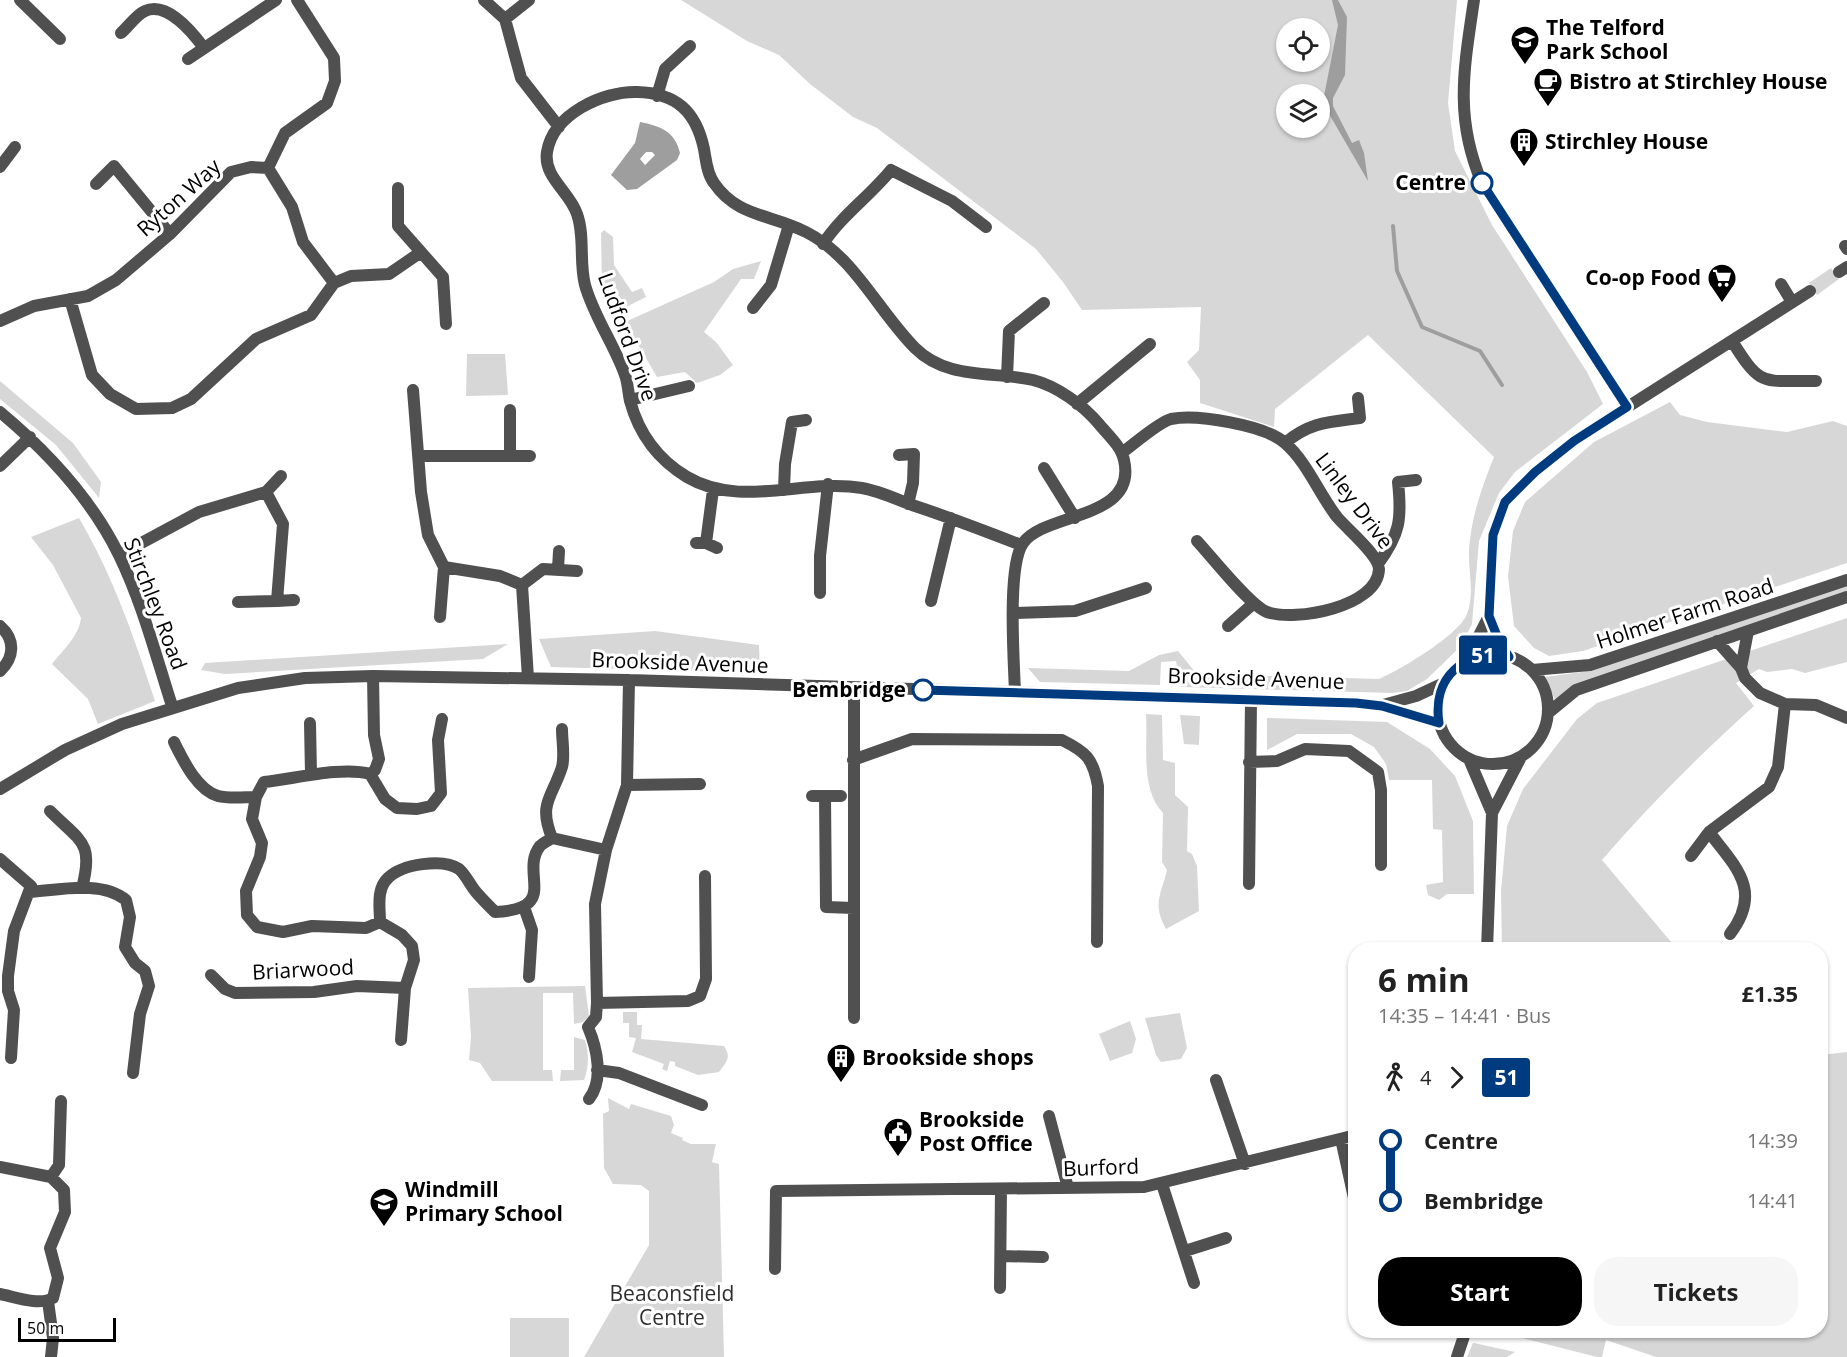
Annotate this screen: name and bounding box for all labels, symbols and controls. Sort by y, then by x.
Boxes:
place label: The Telford Park School [1546,13,1668,65]
map controls [1276,18,1330,138]
button: locate [1276,18,1330,72]
school or university icon: The Telford Park School [1509,24,1541,66]
cafe icon: Bistro at Stirchley House [1532,66,1564,108]
place label: Bistro at Stirchley House [1569,67,1827,95]
button: layers [1276,84,1330,138]
building icon: Stirchley House [1508,126,1540,168]
place label: Stirchley House [1545,127,1708,155]
street label: Ryton Way [130,152,227,242]
place label: Centre [1395,168,1466,196]
marker: Centre [1471,172,1493,194]
supermarket icon: Co-op Food [1706,262,1738,304]
place label: Co-op Food [1585,263,1701,291]
street label: Ludford Drive [592,269,664,405]
street label: Linley Drive [1309,447,1400,554]
street label: Stirchley Road [118,534,194,674]
street label: Holmer Farm Road [1592,571,1777,655]
line badge: 51 [1456,636,1510,674]
text: 51 [1471,641,1495,669]
street label: Brookside Avenue [591,645,769,679]
street label: Brookside Avenue [1167,661,1345,695]
place label: Bembridge [792,675,906,703]
marker: Bembridge [912,679,934,701]
street label: Briarwood [251,952,355,986]
text: 6 min [1378,957,1470,1002]
text: £1.35 [1741,978,1798,1008]
text: 14:35 – 14:41 · Bus [1378,1002,1551,1029]
building icon: Brookside shops [825,1042,857,1084]
place label: Brookside shops [862,1043,1034,1071]
icon: walk [1378,1061,1411,1094]
icon: forward [1440,1061,1473,1094]
text: 51 [1494,1063,1518,1091]
text: 4 [1420,1064,1431,1091]
place label: Brookside Post Office [919,1105,1033,1157]
public building icon: Brookside Post Office [882,1116,914,1158]
text: Centre [1424,1125,1498,1155]
text: 14:39 [1747,1127,1798,1154]
street label: Burford [1062,1152,1140,1182]
place label: Windmill Primary School [405,1175,563,1227]
text: Bembridge [1424,1185,1543,1215]
school or university icon: Windmill Primary School [368,1186,400,1228]
text: 14:41 [1747,1187,1798,1214]
button: Start [1378,1257,1582,1326]
button: Tickets [1594,1257,1798,1326]
park label: Beaconsfield Centre [610,1279,734,1331]
scale bar [18,1315,116,1342]
text: 50 m [27,1317,64,1339]

